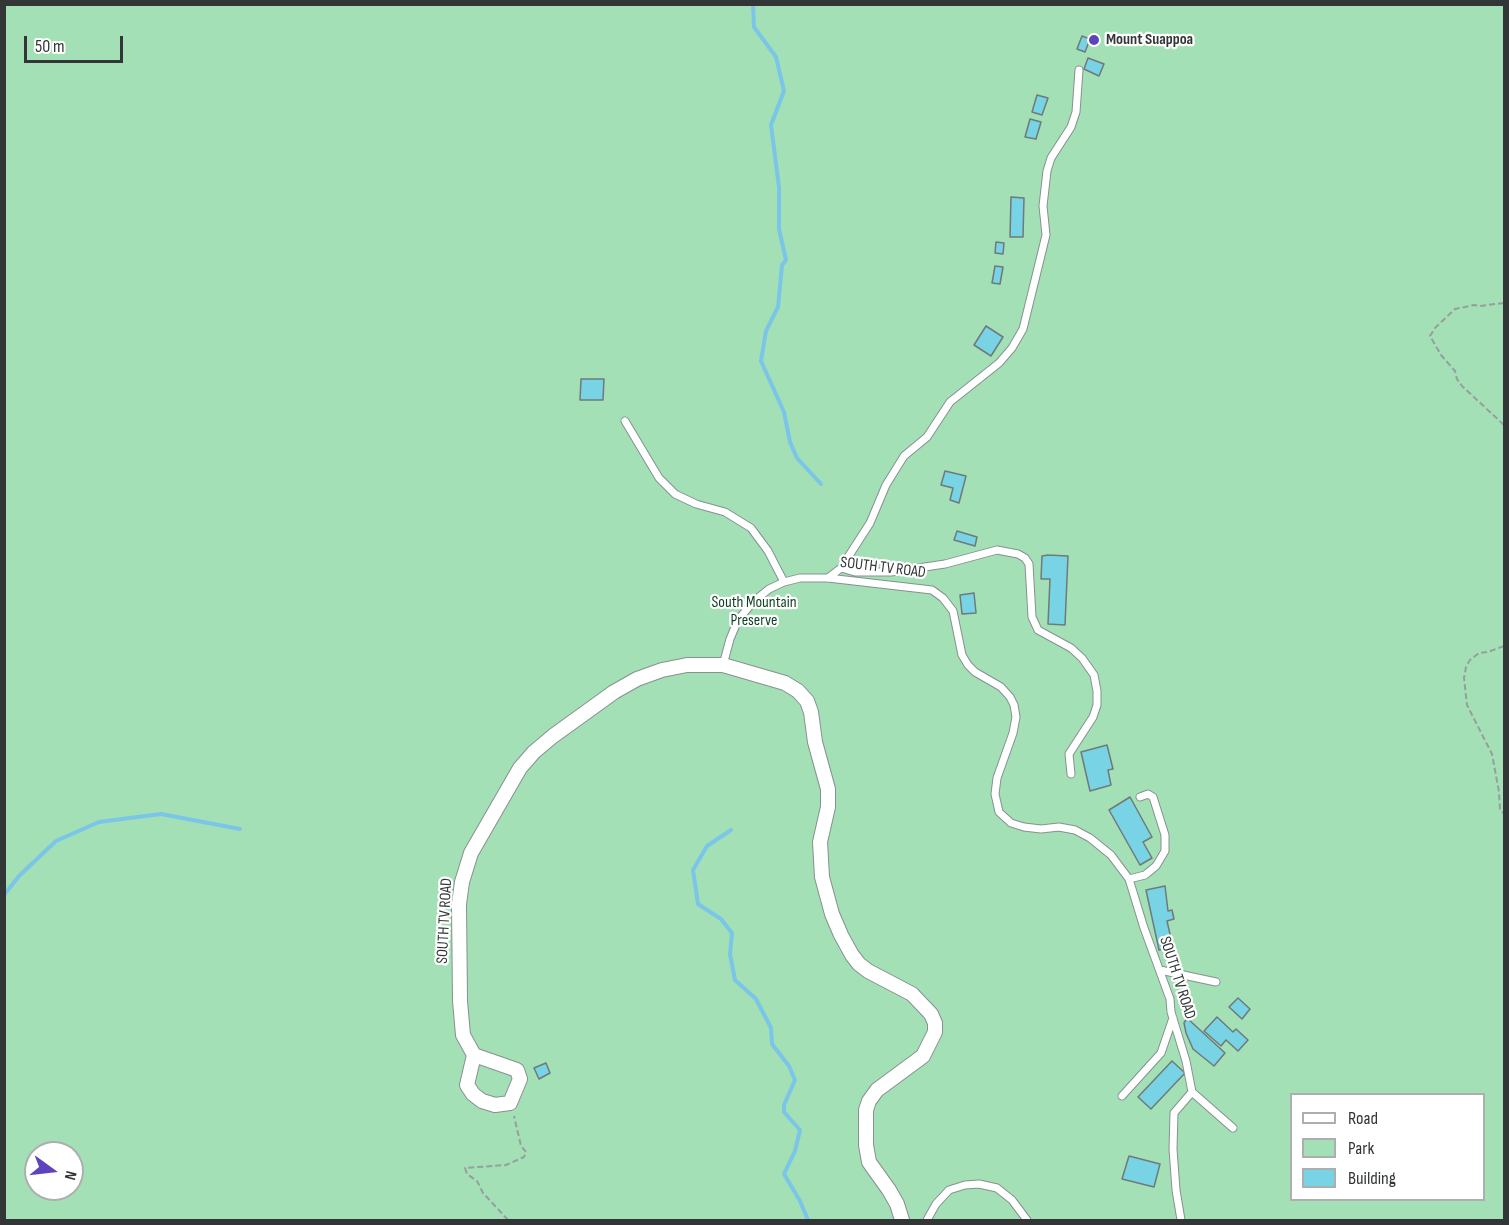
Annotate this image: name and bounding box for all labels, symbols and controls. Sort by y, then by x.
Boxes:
scale bar [27,24,126,62]
place label: Mount Suappoa [1106,30,1193,50]
marker: Mount Suappoa [1087,33,1101,47]
text: 50 m [35,36,65,57]
street label: SOUTH TV ROAD [839,553,927,583]
park label: South Mountain Preserve [711,593,797,631]
street label: SOUTH TV ROAD [433,878,457,964]
street label: SOUTH TV ROAD [1155,934,1199,1022]
legend [1290,1093,1485,1201]
text: Road [1348,1108,1378,1129]
text: Park [1348,1138,1374,1159]
north arrow [24,1141,84,1201]
text: Building [1348,1168,1396,1189]
text: N [60,1169,80,1182]

